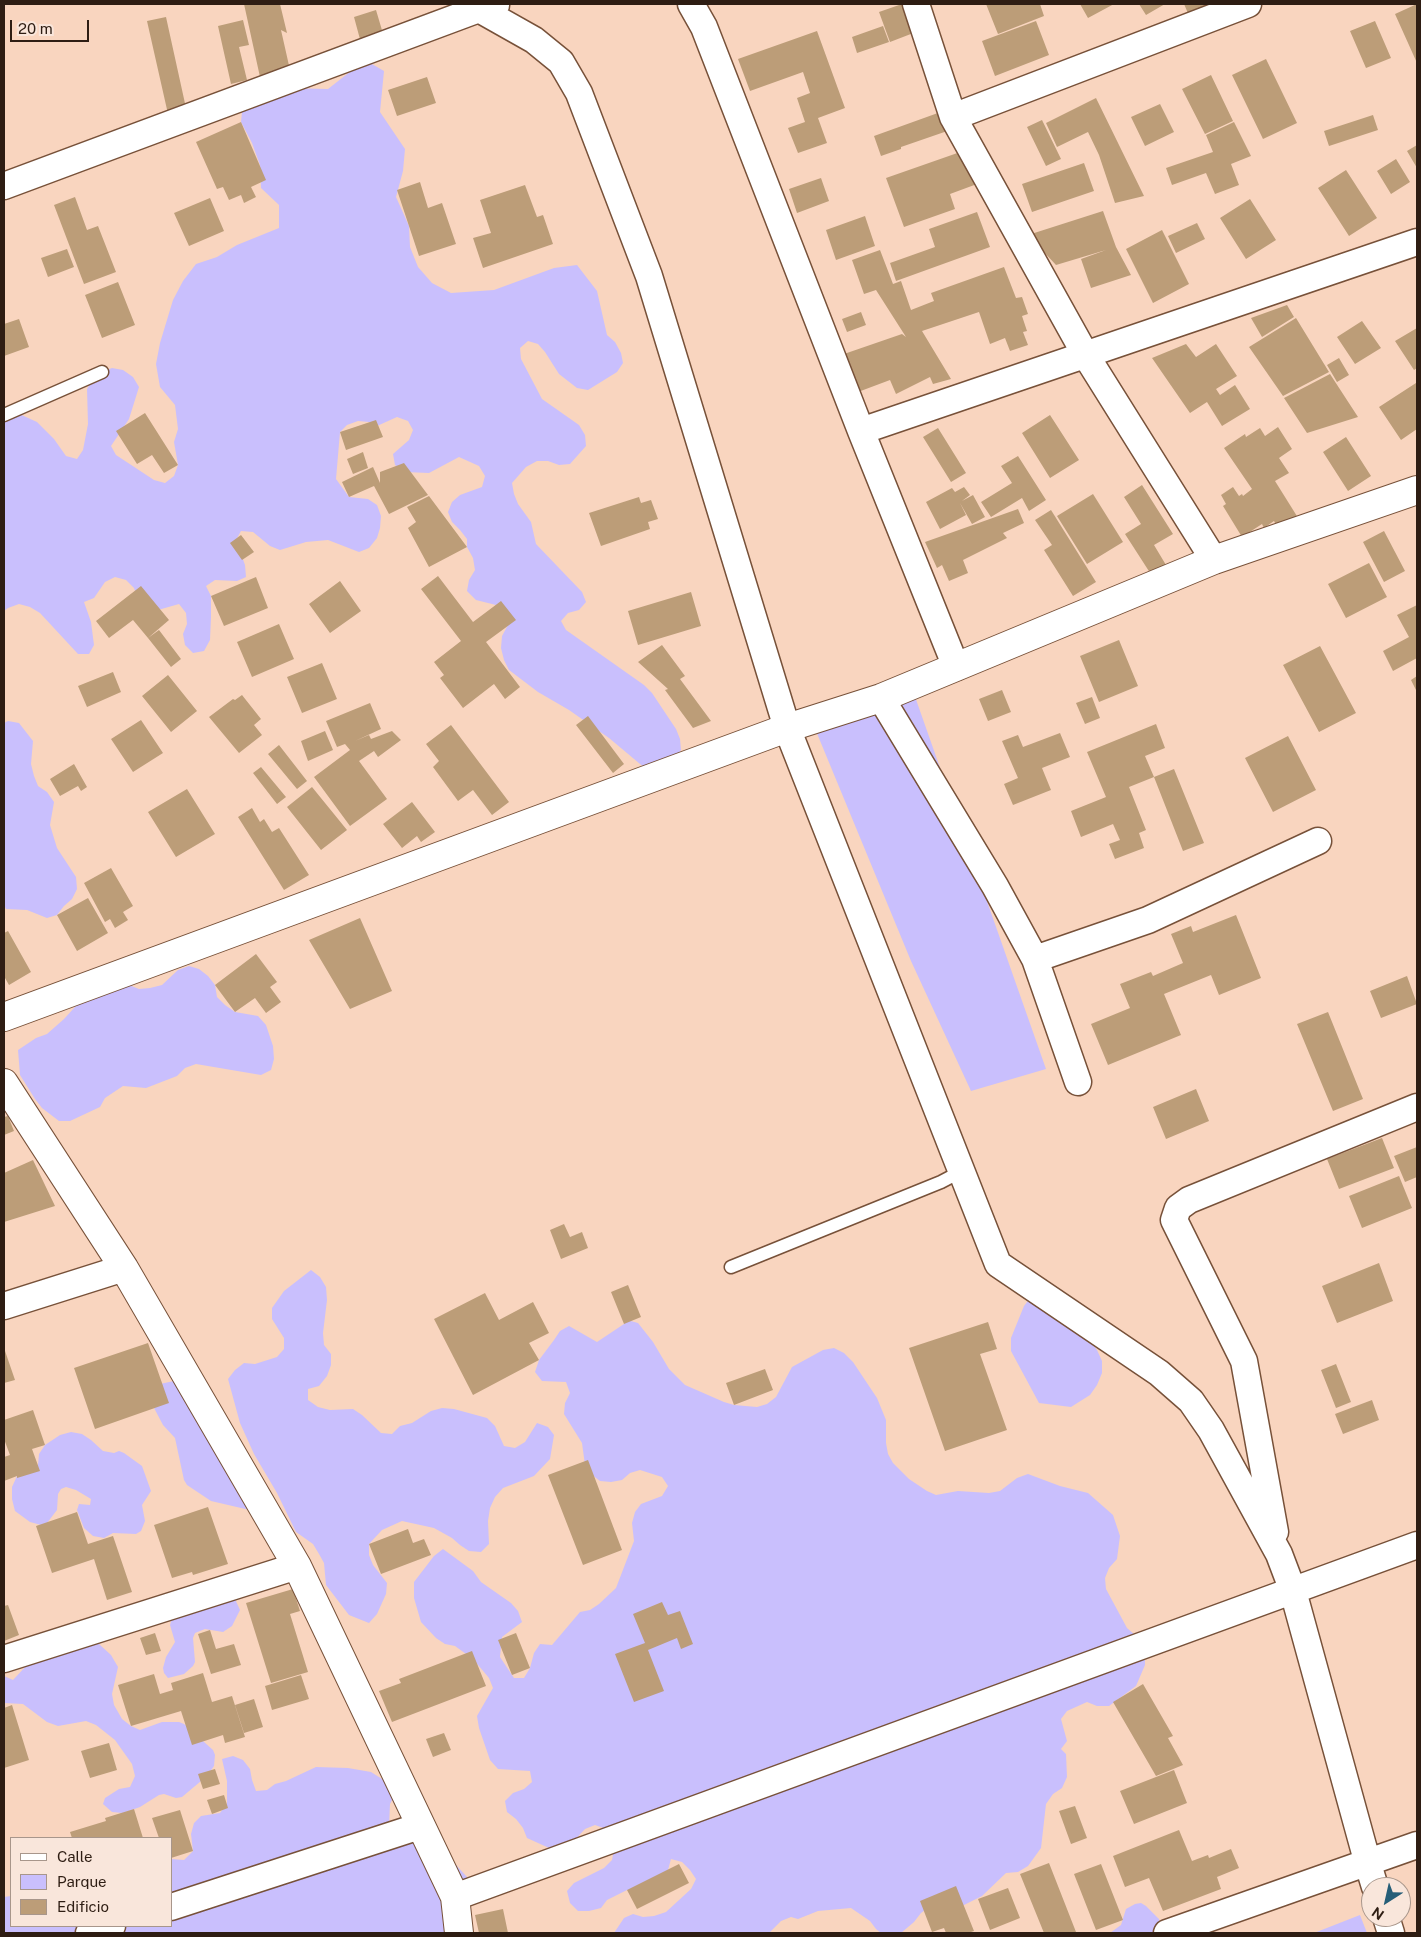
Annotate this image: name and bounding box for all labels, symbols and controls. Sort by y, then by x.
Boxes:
scale bar [12,10,91,42]
text: 20 m [18,20,53,37]
legend [10,1837,172,1927]
text: Calle [57,1848,93,1865]
text: Parque [57,1873,107,1890]
north arrow [1361,1877,1411,1927]
text: Edificio [57,1898,109,1915]
text: N [1369,1904,1387,1923]

